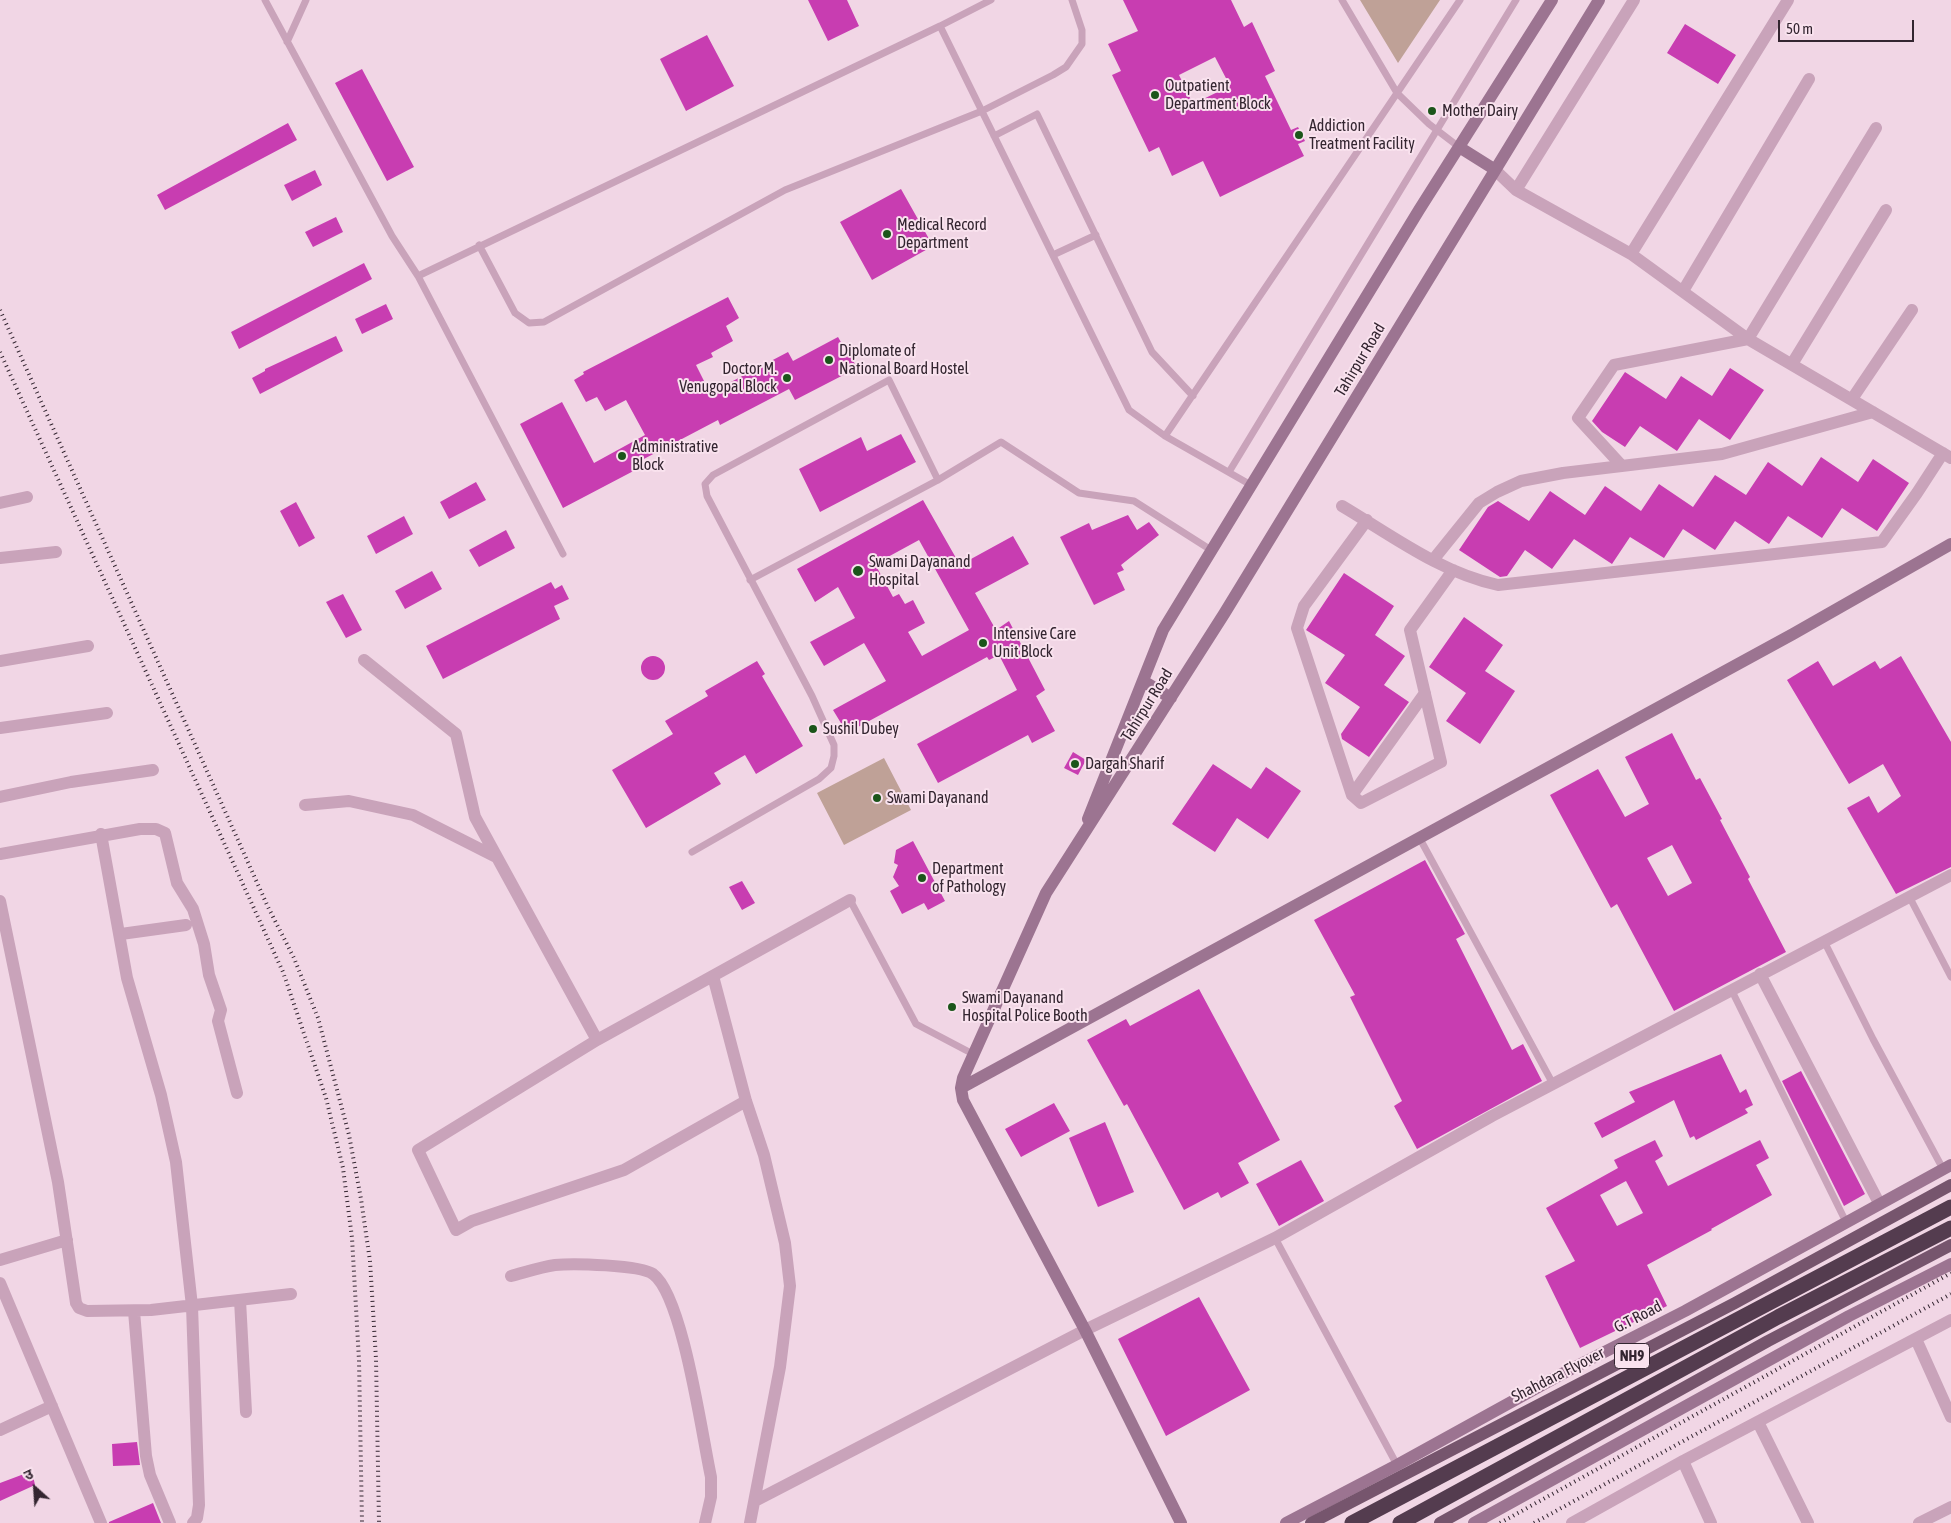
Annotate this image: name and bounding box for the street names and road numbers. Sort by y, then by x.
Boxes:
street label: Tahirpur Road [1331,320,1389,400]
street label: Tahirpur Road [1117,665,1177,745]
street label: G.T Road [1611,1297,1665,1337]
street label: Shahdara Flyover [1508,1343,1608,1407]
road number: NH9 [1614,1344,1650,1368]

